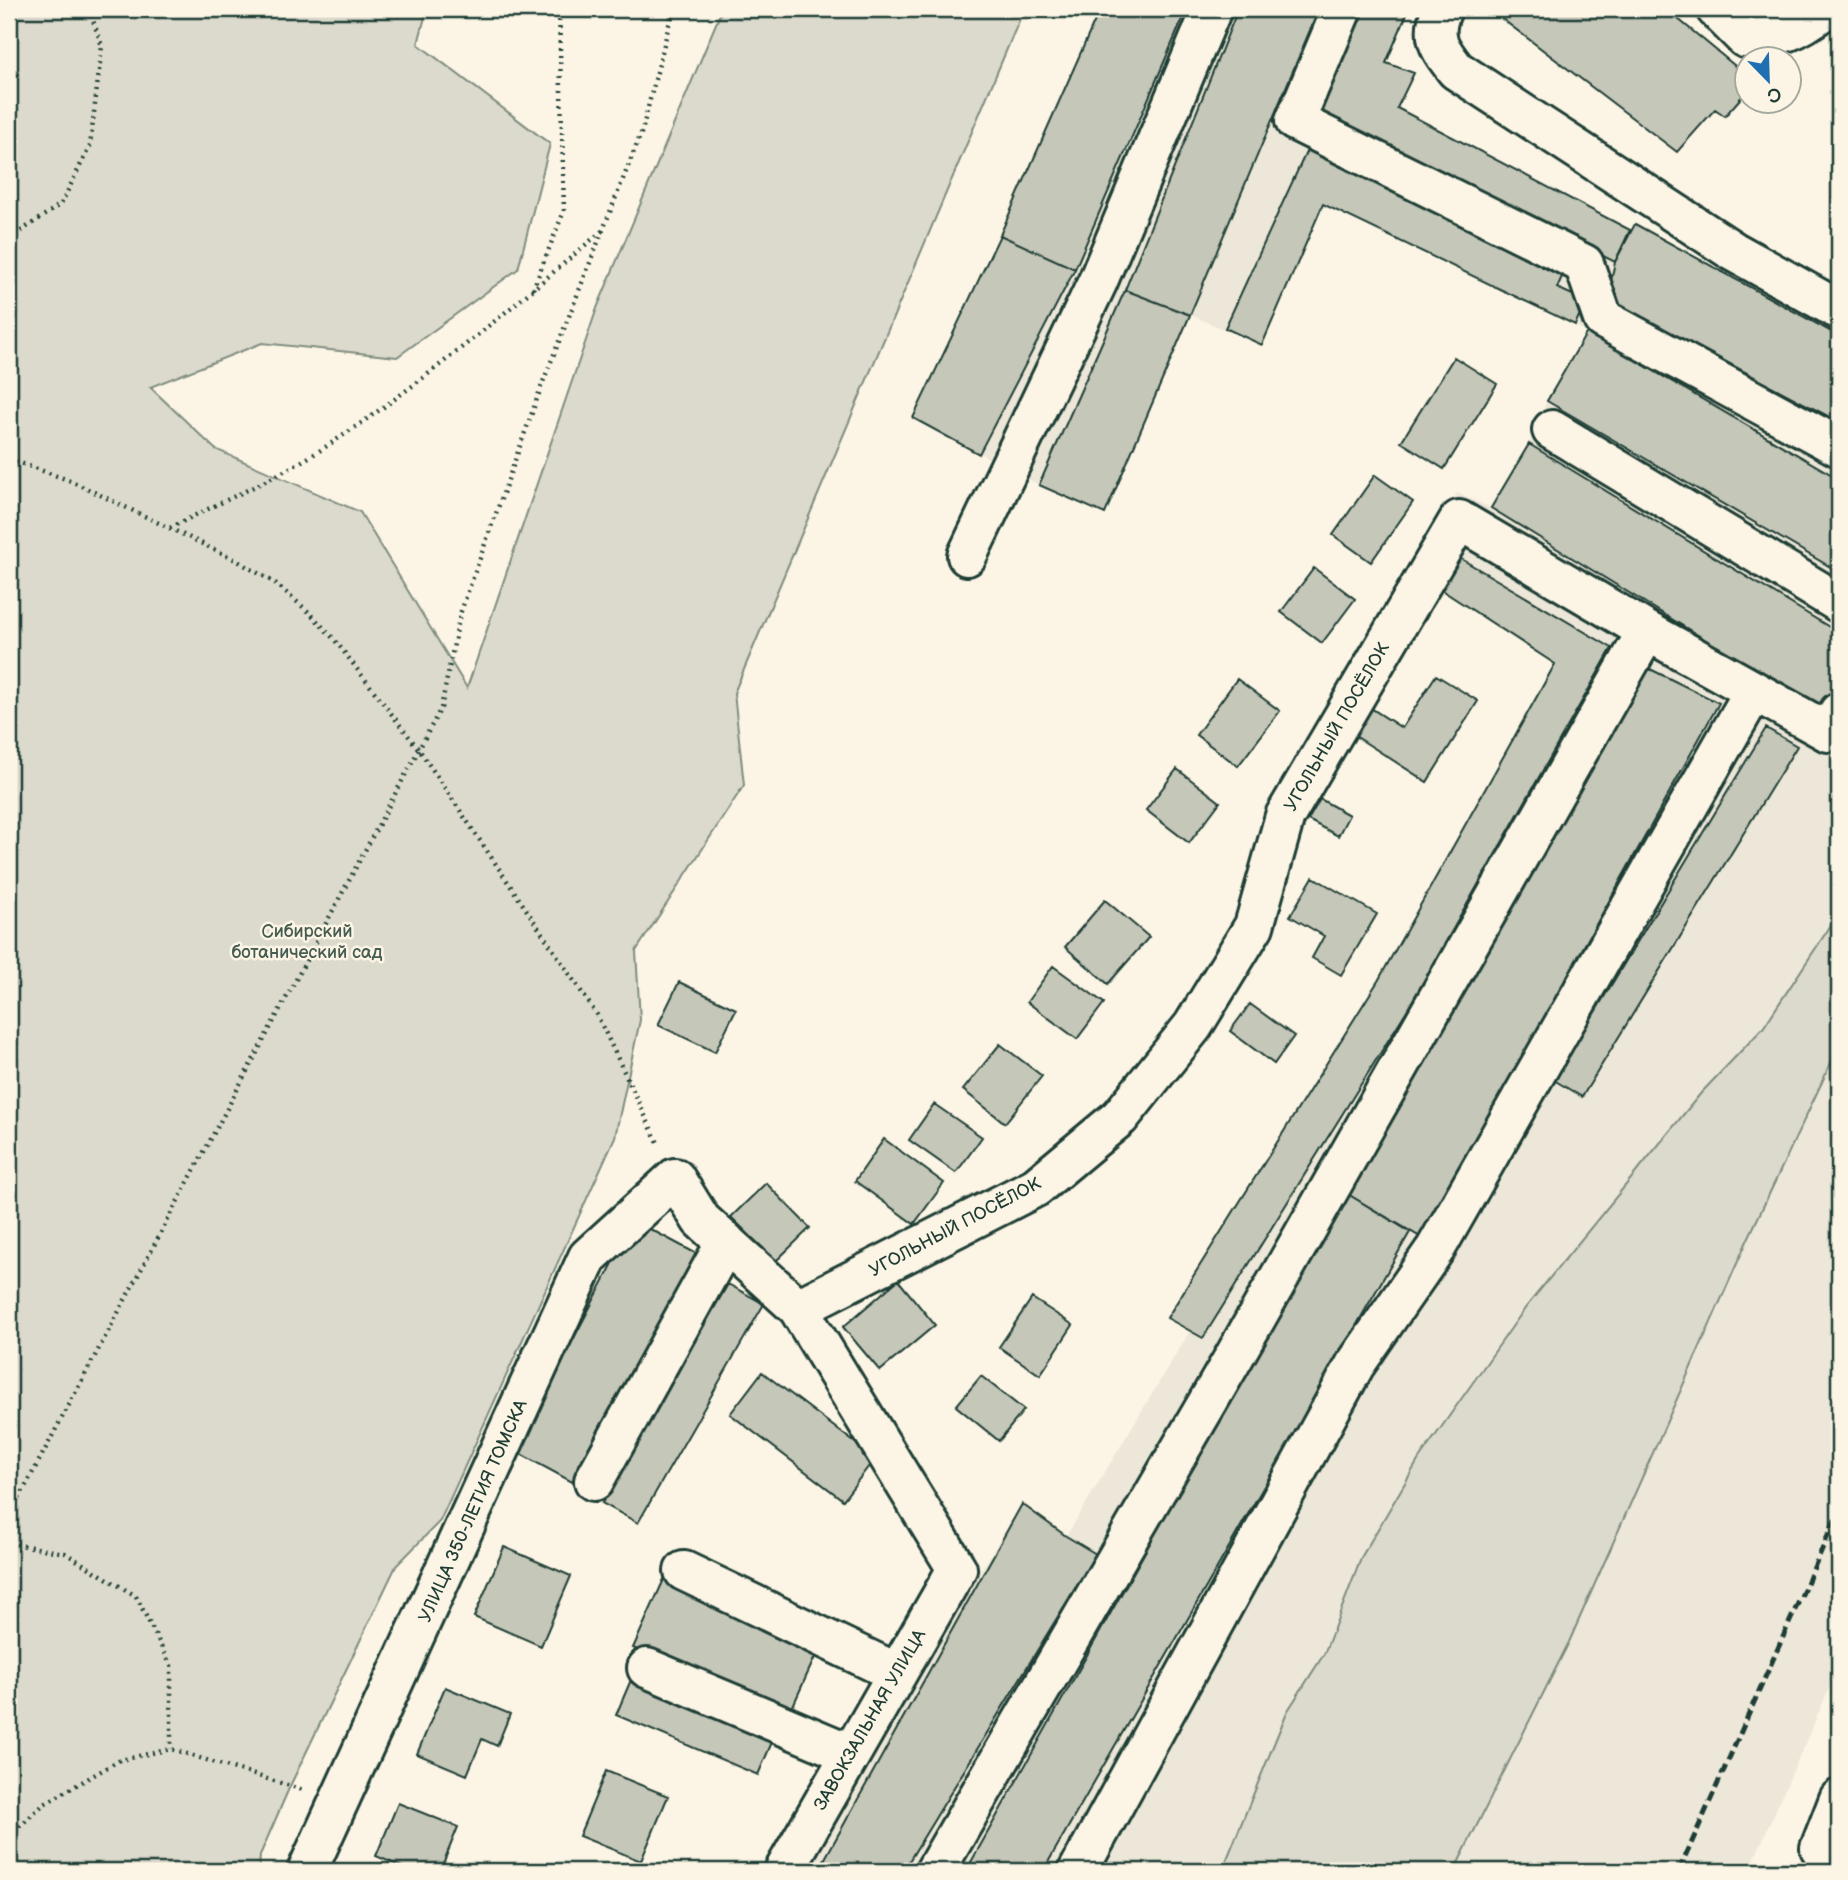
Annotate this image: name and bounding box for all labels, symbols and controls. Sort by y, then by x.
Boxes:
north arrow [1732,46,1802,116]
text: С [1763,81,1785,107]
street label: УГОЛЬНЫЙ ПОСЁЛОК [1279,638,1394,815]
park label: Сибирский ботанический сад [231,921,383,963]
street label: УГОЛЬНЫЙ ПОСЁЛОК [865,1172,1045,1281]
street label: УЛИЦА 350-ЛЕТИЯ ТОМСКА [414,1396,532,1625]
street label: ЗАВОКЗАЛЬНАЯ УЛИЦА [810,1626,930,1814]

